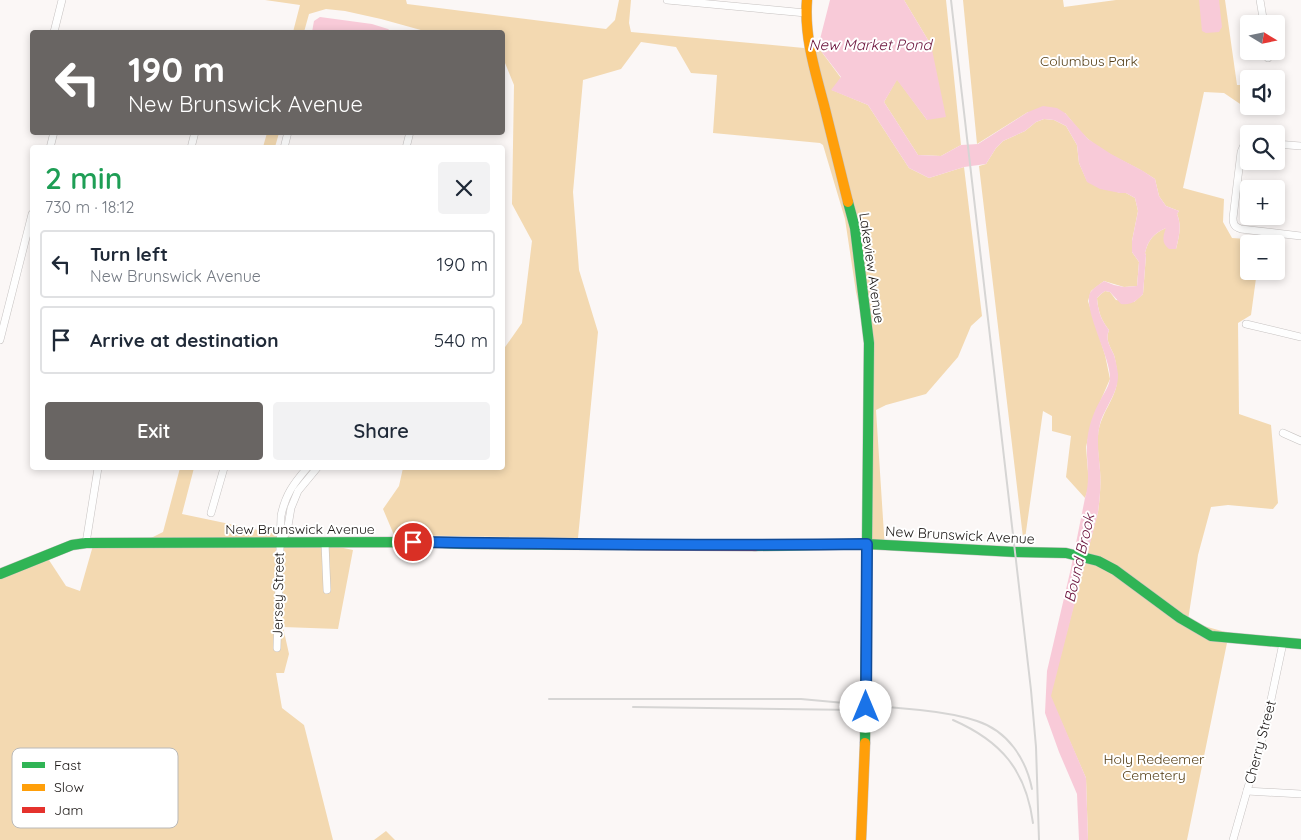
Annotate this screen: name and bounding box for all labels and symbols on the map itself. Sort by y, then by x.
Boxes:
north arrow [1240,15,1285,60]
water label: New Market Pond [808,35,933,54]
park label: Columbus Park [1040,52,1138,70]
street label: Lakeview Avenue [855,212,889,325]
water label: Bound Brook [1060,510,1099,604]
street label: New Brunswick Avenue [225,520,375,538]
pin [392,521,434,563]
street label: New Brunswick Avenue [885,522,1035,548]
street label: Jersey Street [268,552,288,638]
position arrow [839,680,891,732]
street label: Cherry Street [1240,698,1280,786]
legend [12,748,178,828]
park label: Holy Redeemer Cemetery [1104,750,1205,784]
text: Fast [54,756,82,774]
text: Slow [54,778,84,796]
text: Jam [54,801,83,819]

